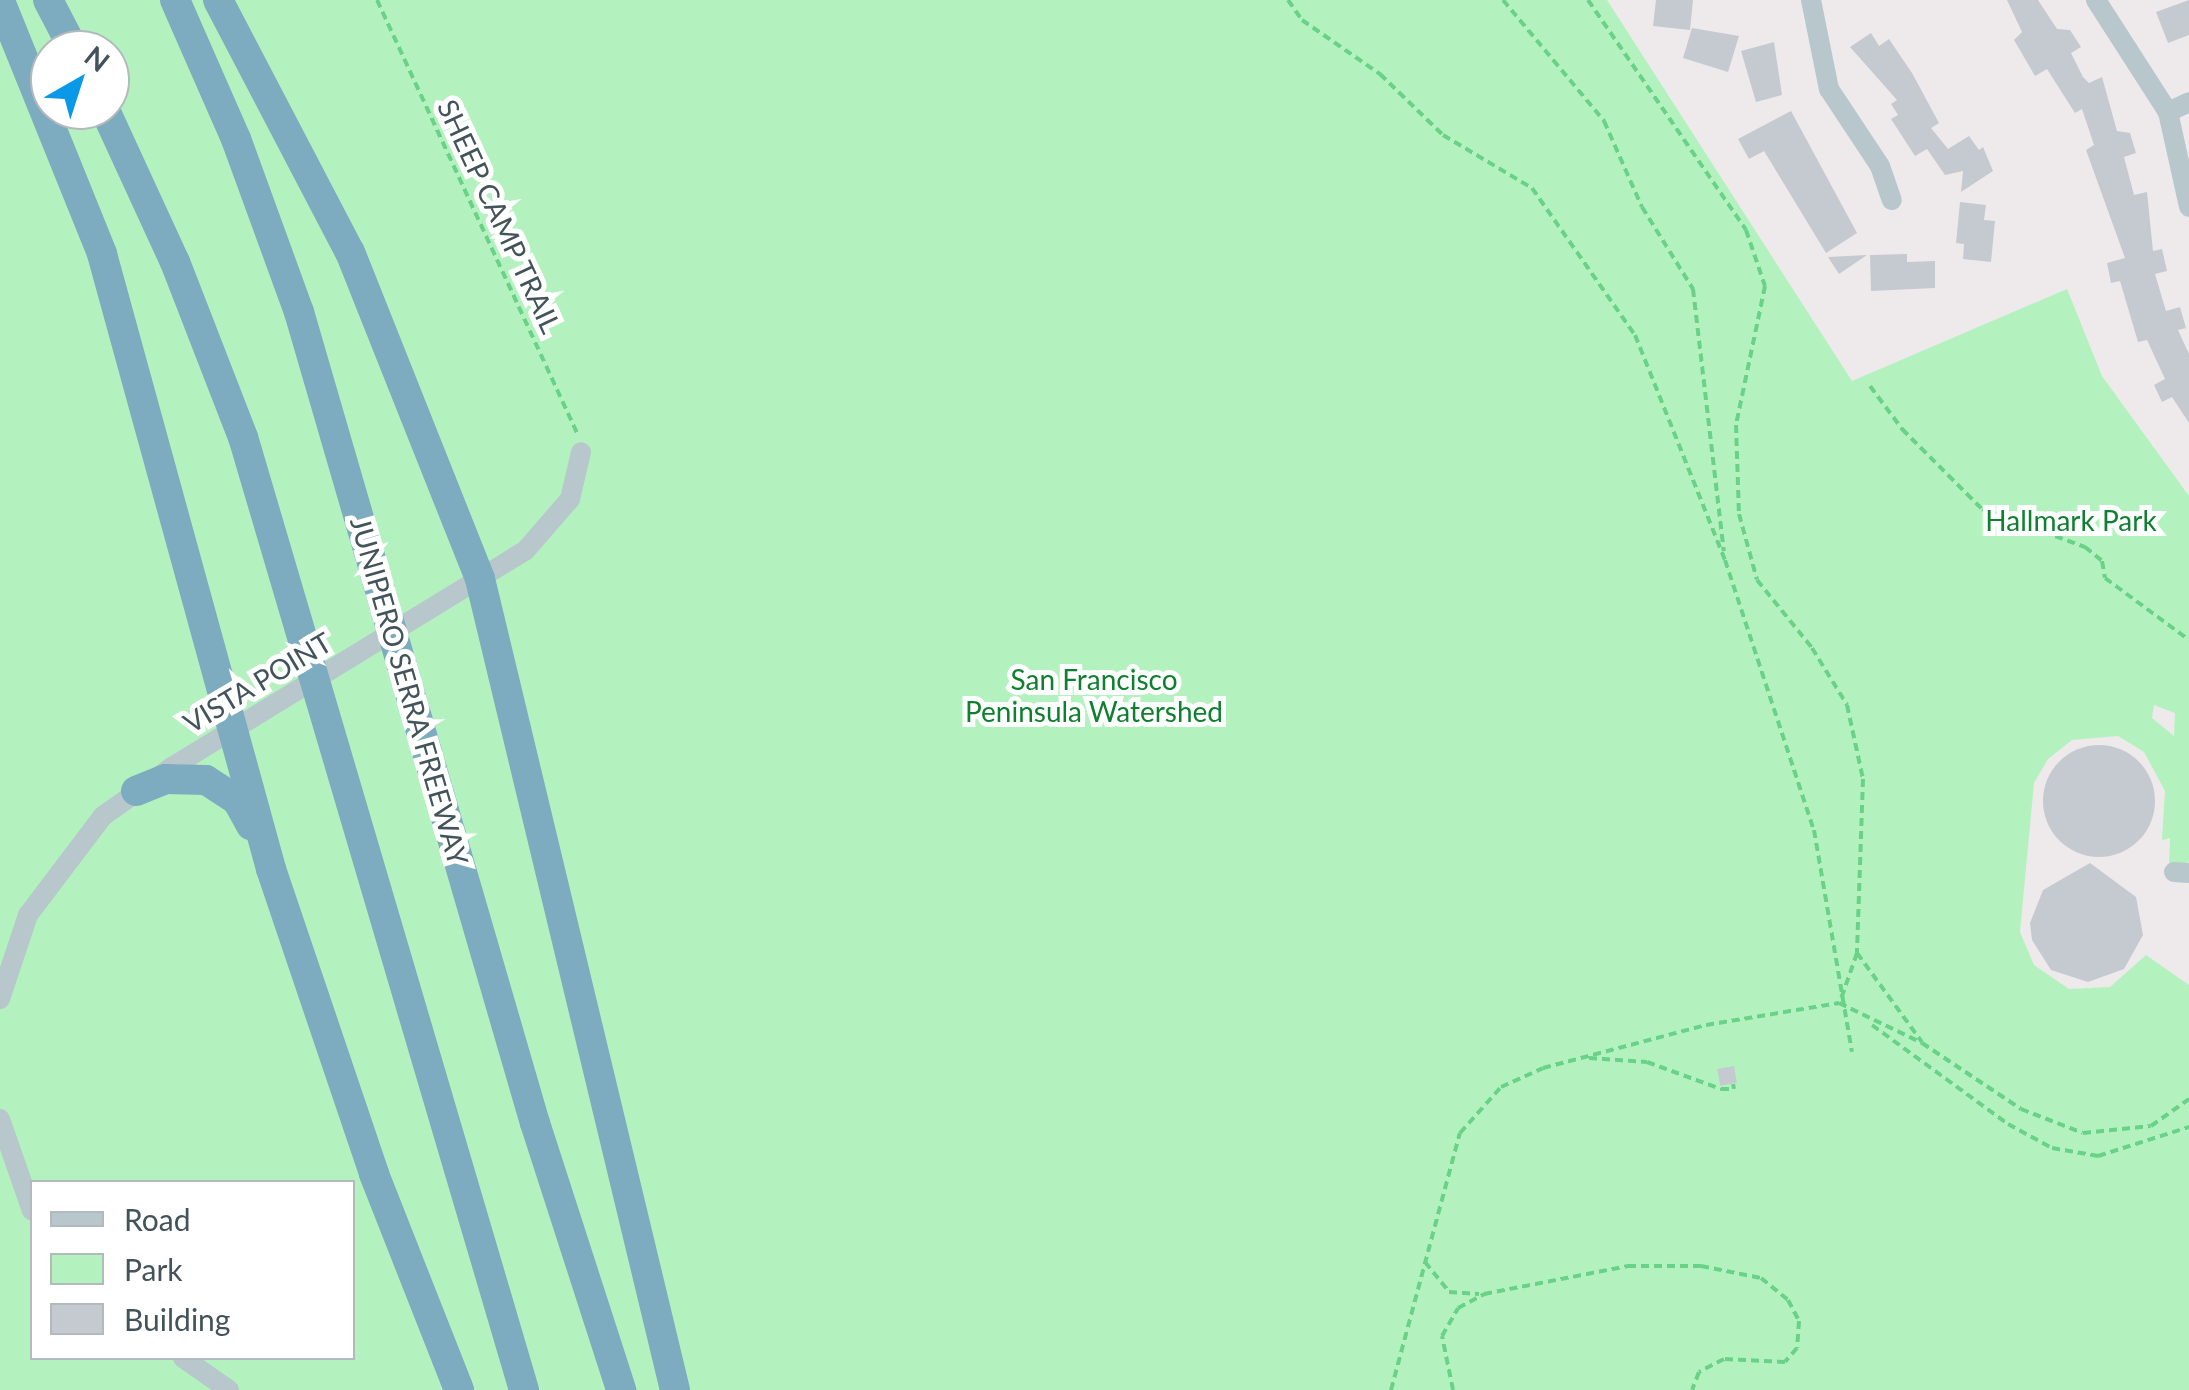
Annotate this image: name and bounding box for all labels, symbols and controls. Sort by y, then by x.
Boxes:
north arrow [30,30,130,130]
text: N [79,38,117,78]
street label: SHEEP CAMP TRAIL [431,93,569,339]
park label: Hallmark Park [1985,503,2157,537]
street label: JUNIPERO SERRA FREEWAY [344,512,476,870]
street label: VISTA POINT [176,624,338,740]
park label: San Francisco Peninsula Watershed [965,662,1223,728]
legend [30,1180,355,1360]
text: Road [124,1201,191,1237]
text: Park [124,1251,183,1287]
text: Building [124,1301,230,1337]

